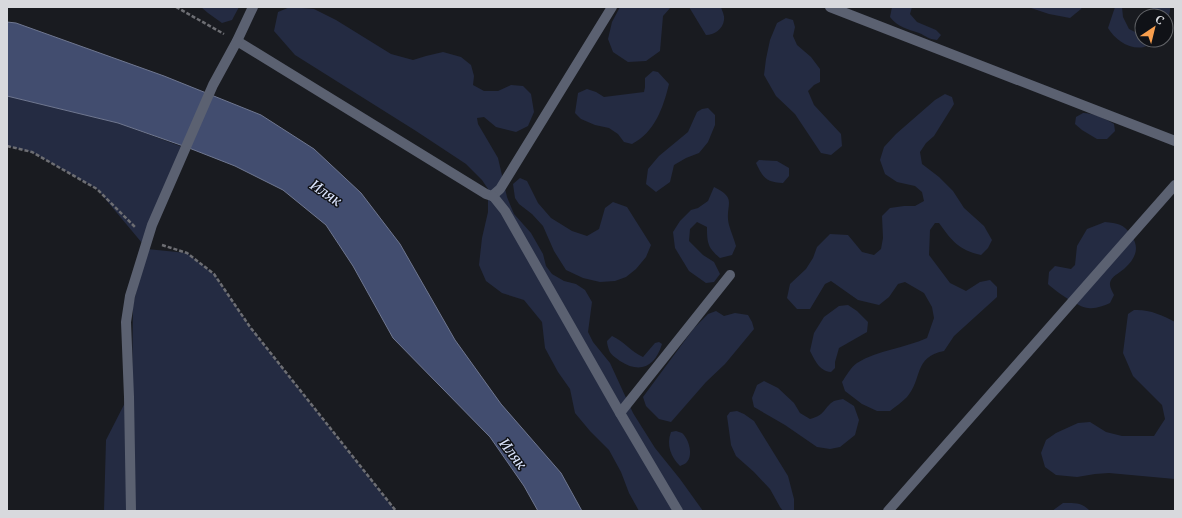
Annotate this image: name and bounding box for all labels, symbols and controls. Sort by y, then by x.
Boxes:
north arrow [1134,8,1174,48]
text: С [1153,12,1167,28]
water label: Иляк [307,176,346,210]
water label: Иляк [495,435,531,473]

